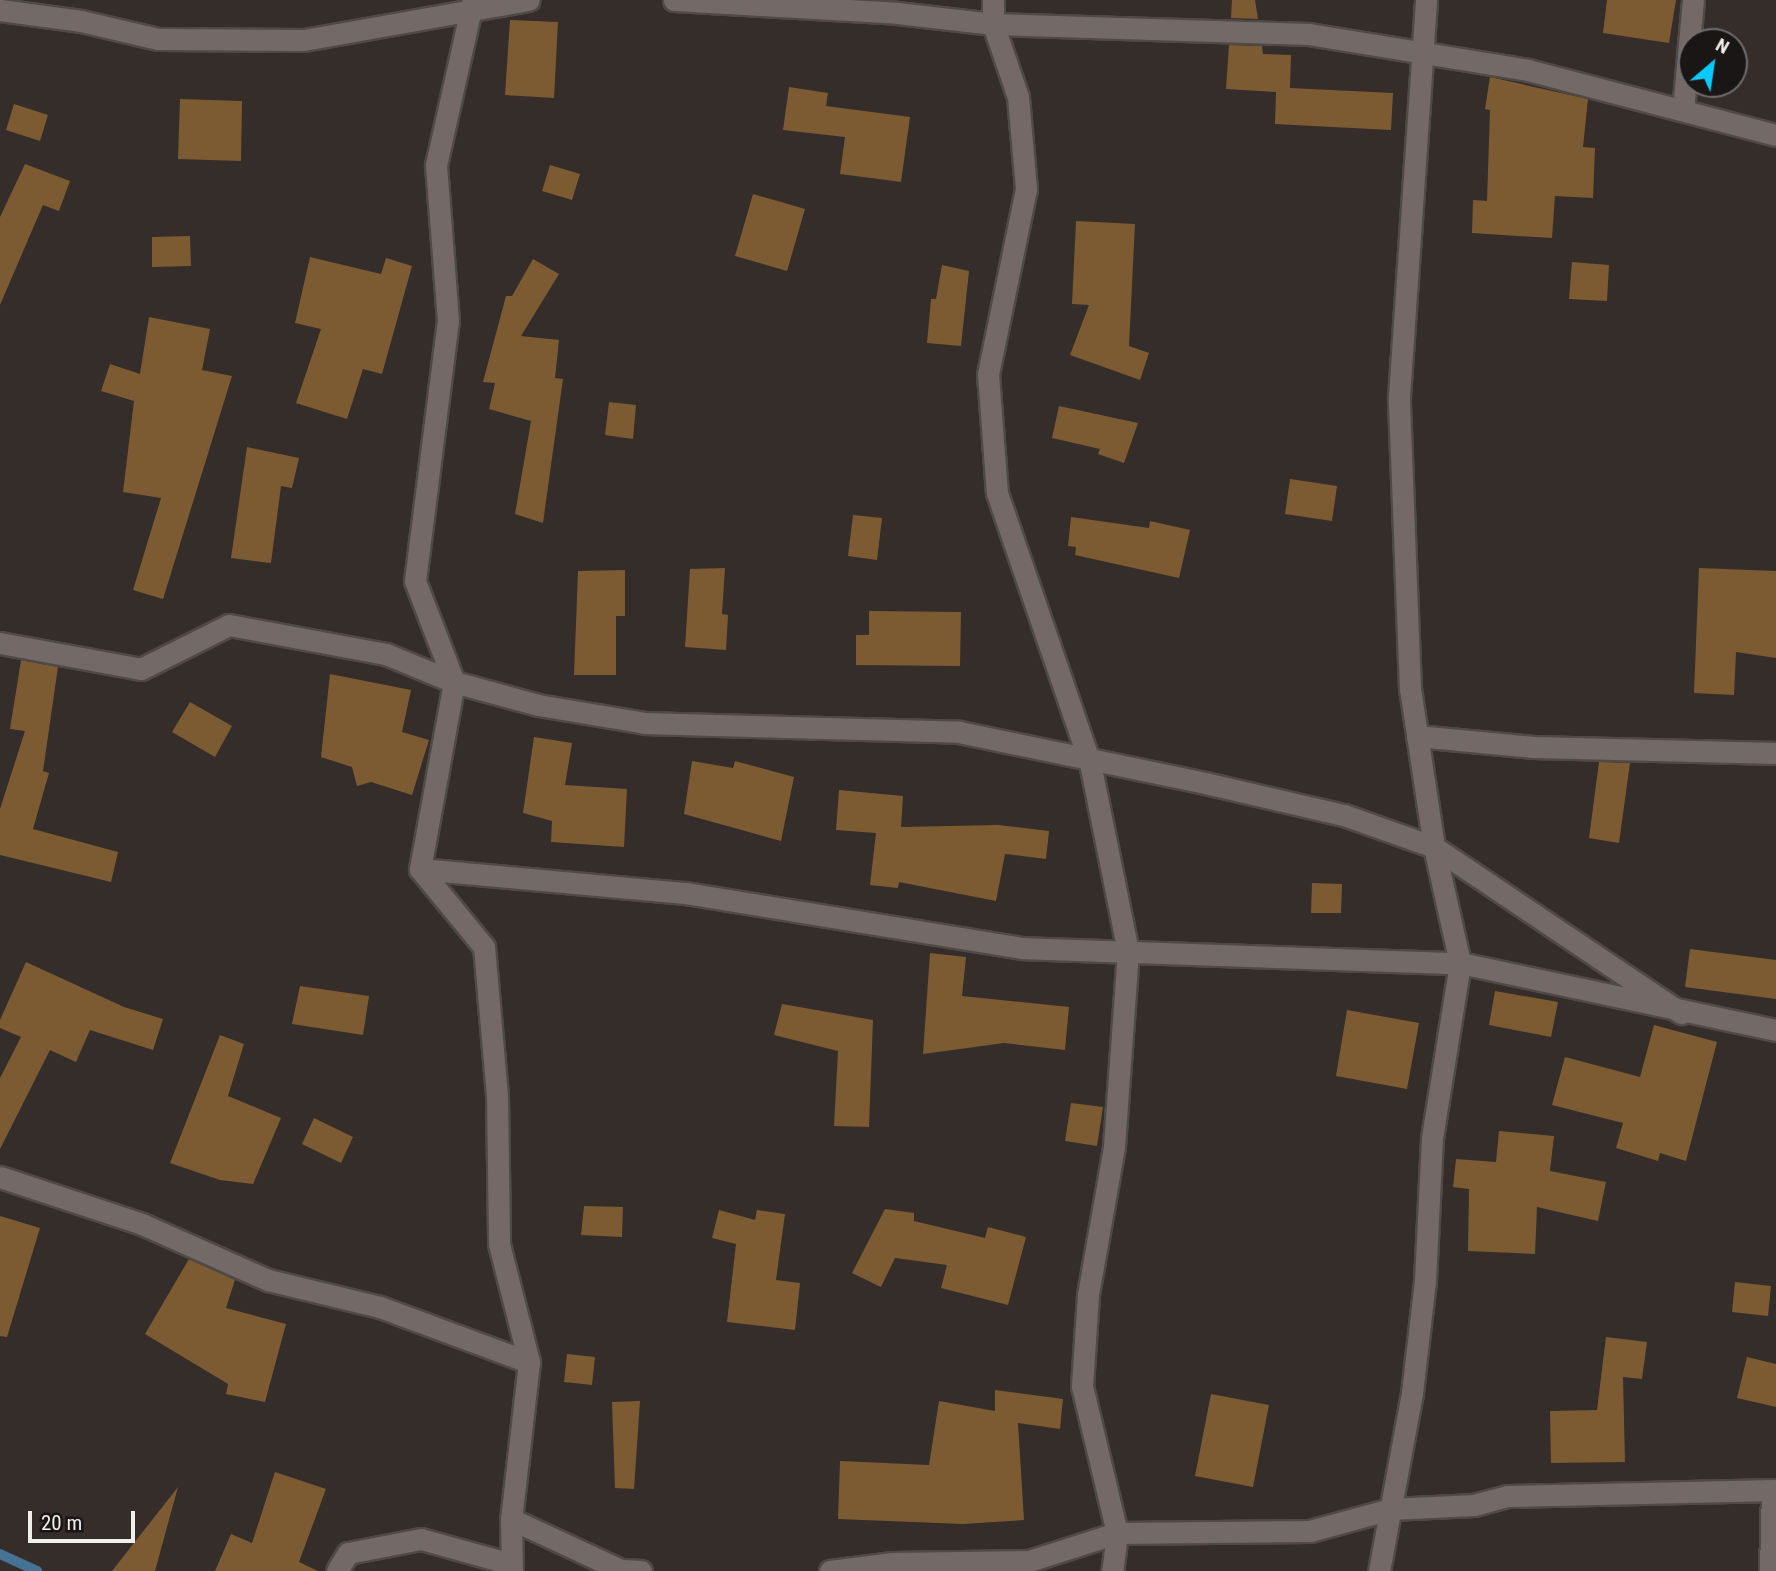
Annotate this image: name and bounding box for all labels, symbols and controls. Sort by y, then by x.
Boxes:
north arrow [1678,28,1748,98]
text: N [1712,33,1733,59]
scale bar [32,1498,138,1542]
text: 20 m [41,1511,82,1535]

